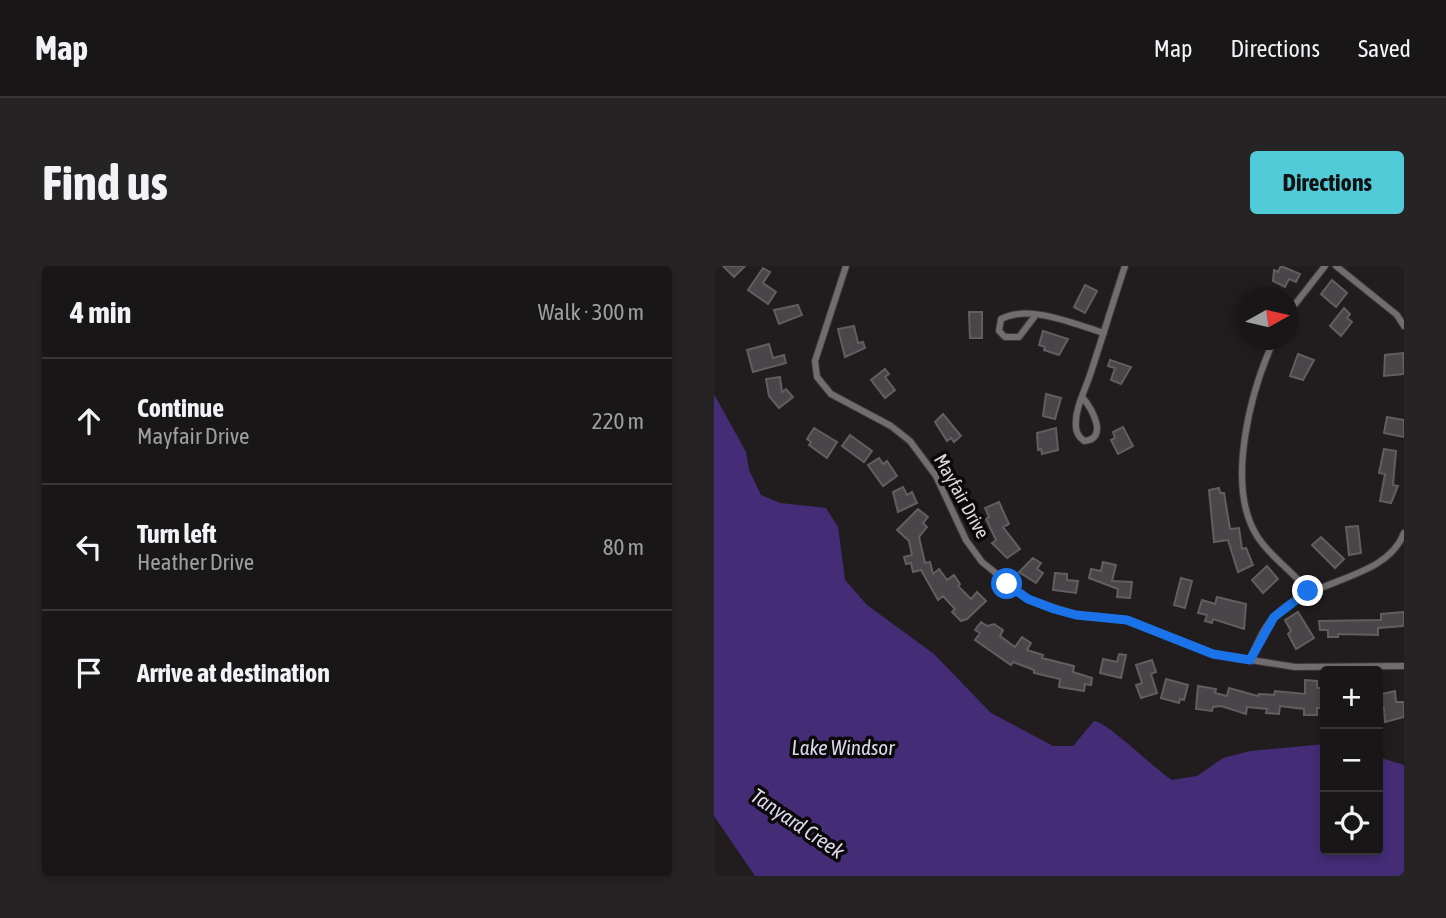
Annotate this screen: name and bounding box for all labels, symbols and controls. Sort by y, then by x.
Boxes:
text: Map [35,29,88,67]
text: Map [1154,35,1192,62]
text: Directions [1230,35,1320,62]
text: Saved [1358,35,1411,62]
button: Directions [1250,151,1404,214]
text: Find us [42,154,168,210]
north arrow [1236,287,1299,350]
text: 4 min [70,295,131,329]
text: Walk · 300 m [538,299,644,325]
text: Continue [137,393,224,423]
icon: ahead [70,402,108,440]
text: 220 m [592,408,644,434]
text: Mayfair Drive [137,423,250,449]
street label: Mayfair Drive [930,450,994,542]
text: Turn left [137,519,217,549]
icon: left [70,528,108,566]
text: 80 m [603,534,644,560]
text: Heather Drive [137,549,254,575]
route start [991,568,1022,599]
route end [1292,575,1323,606]
icon: arrive [70,654,108,692]
text: Arrive at destination [137,658,330,688]
map controls [1320,666,1383,855]
button: + [1320,666,1383,729]
button: − [1320,729,1383,792]
water label: Lake Windsor [792,735,895,759]
water label: Tanyard Creek [747,783,850,863]
button: locate [1320,792,1383,855]

